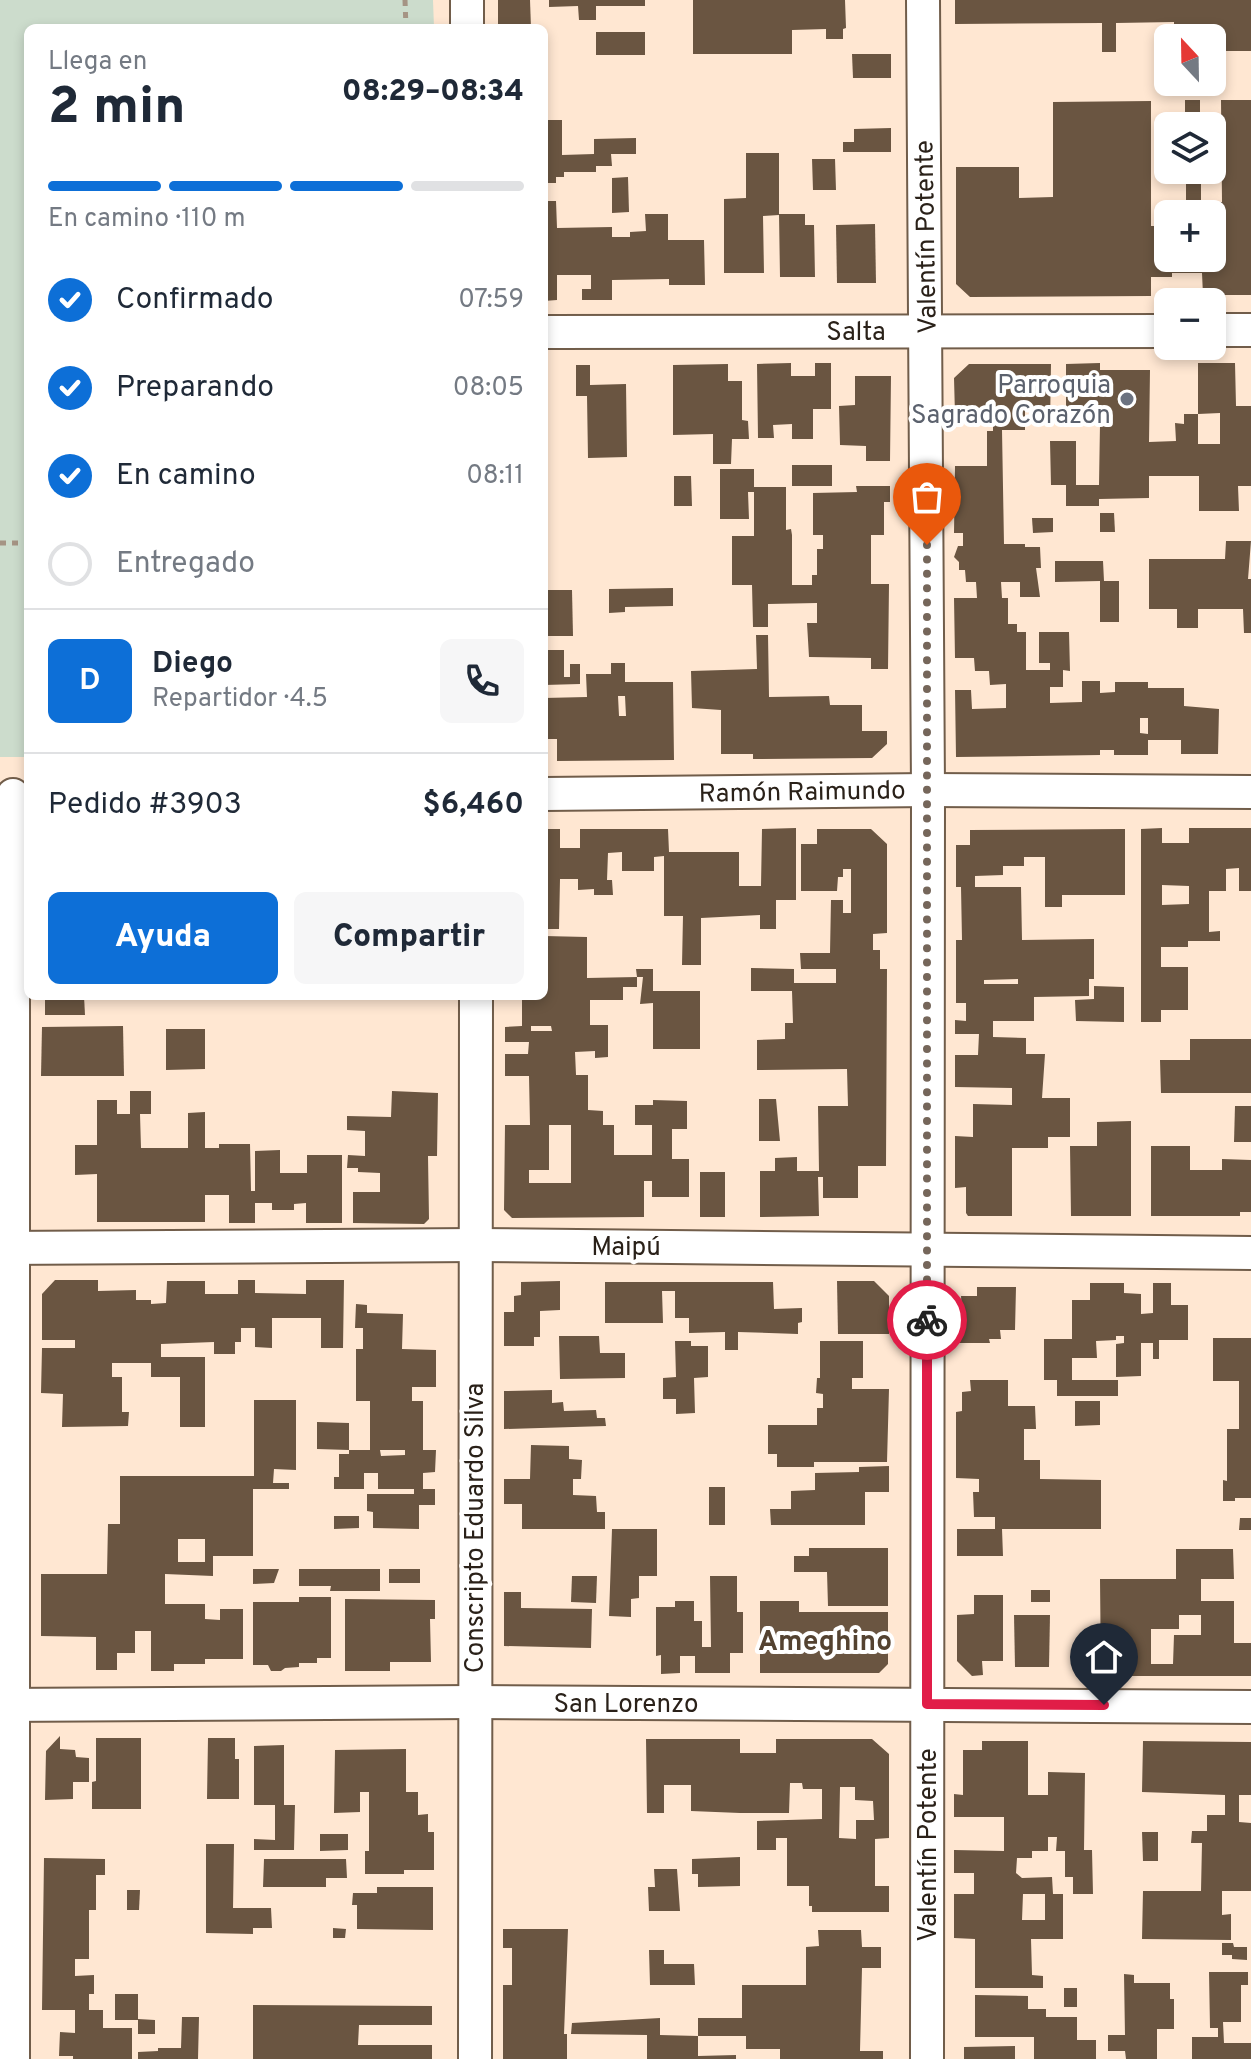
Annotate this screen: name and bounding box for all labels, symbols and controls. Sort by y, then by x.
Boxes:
north arrow [1154,24,1226,96]
map controls [1154,24,1226,360]
text: Llega en [48,46,147,79]
text: 08:29–08:34 [342,74,524,111]
text: 2 min [48,76,186,142]
button: layers [1154,112,1226,184]
street label: Valentín Potente [909,140,946,334]
button: + [1154,200,1226,272]
text: En camino · 110 m [48,203,246,236]
icon: check [48,278,92,322]
text: Confirmado [116,282,274,319]
text: 07:59 [458,284,524,317]
button: − [1154,288,1226,360]
street label: Salta [826,317,886,350]
icon: check [48,366,92,410]
text: Preparando [116,370,274,407]
place label: Parroquia Sagrado Corazón [911,370,1111,433]
text: 08:05 [453,372,524,405]
marker: Parroquia Sagrado Corazón [1118,390,1136,408]
icon: check [48,454,92,498]
text: En camino [116,458,256,495]
text: 08:11 [466,460,524,493]
pin [893,463,961,545]
icon: bag [905,475,949,519]
text: Entregado [116,546,255,583]
button: phone [440,639,524,723]
text: Diego [152,646,233,683]
text: D [79,663,101,700]
text: Repartidor · 4.5 [152,683,328,716]
street label: Ramón Raimundo [698,775,906,812]
text: Pedido #3903 [48,787,242,824]
text: $6,460 [423,787,524,824]
button: Ayuda [48,892,278,984]
button: Compartir [294,892,524,984]
street label: Maipú [591,1232,661,1265]
courier [887,1280,967,1360]
icon: bike [905,1298,949,1342]
street label: Conscripto Eduardo Silva [460,1383,493,1673]
pin [1070,1623,1138,1705]
district label: Ameghino [758,1625,892,1661]
icon: home [1082,1635,1126,1679]
street label: San Lorenzo [554,1689,698,1722]
street label: Valentín Potente [913,1748,946,1942]

